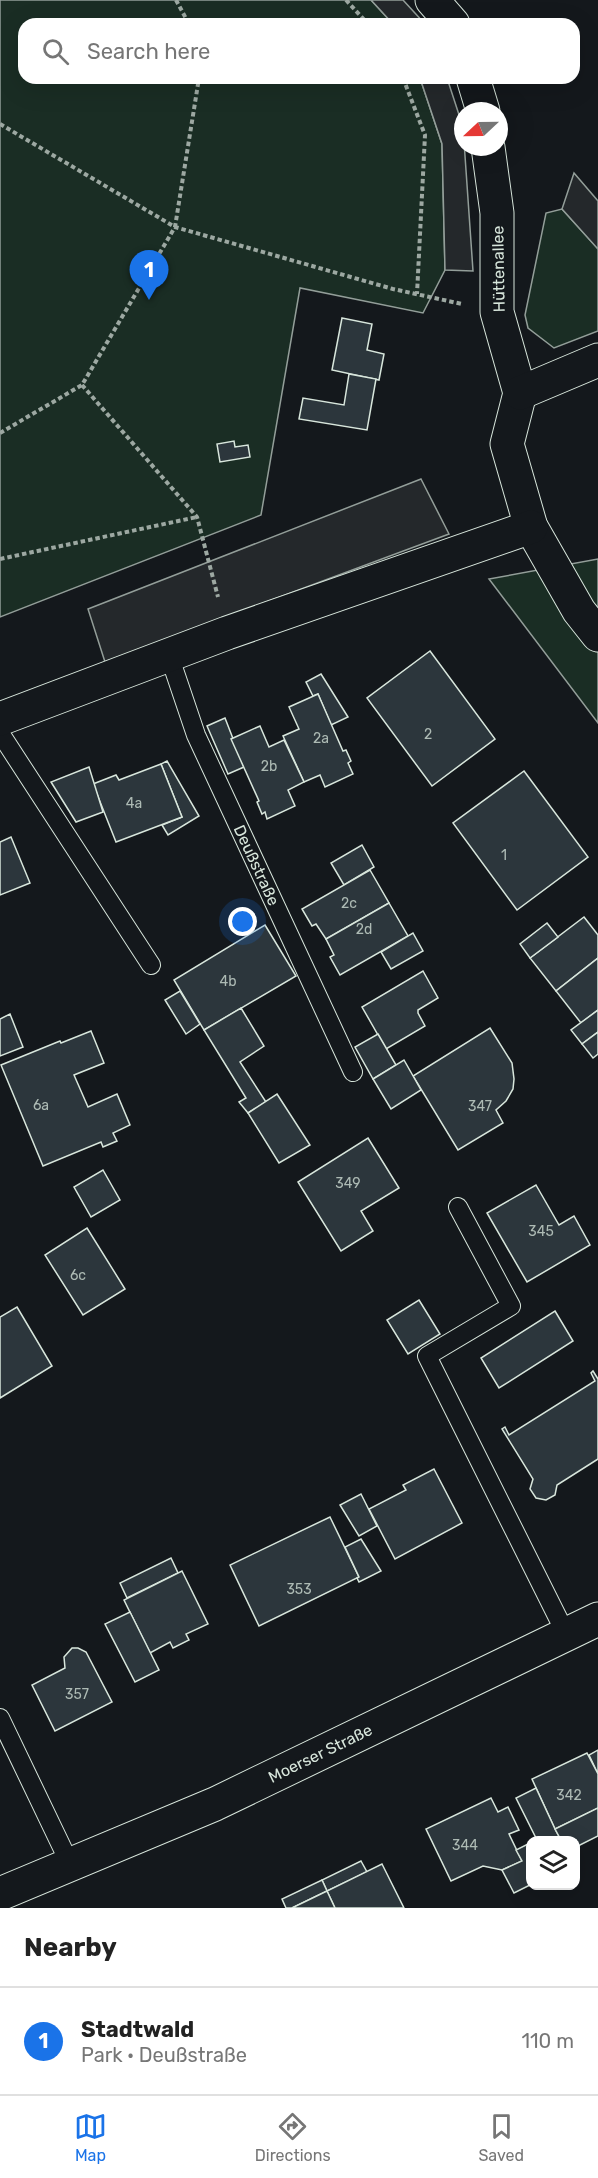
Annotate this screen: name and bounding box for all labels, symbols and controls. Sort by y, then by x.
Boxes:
search box [18,18,580,84]
icon: search [39,35,72,68]
text: Search here [87,38,210,65]
north arrow [454,102,508,156]
street label: Hüttenallee [488,225,509,313]
pin: 1 [130,250,168,300]
house number: 2 [424,726,432,743]
house number: 2a [313,730,329,747]
house number: 2b [261,758,277,775]
house number: 4a [126,795,142,812]
street label: Deußstraße [230,822,283,909]
house number: 1 [501,847,507,864]
house number: 2c [341,895,357,912]
your location [228,907,257,936]
house number: 2d [356,921,372,938]
house number: 4b [219,973,237,990]
house number: 6a [33,1097,49,1114]
house number: 347 [468,1098,492,1115]
house number: 349 [335,1175,361,1192]
house number: 345 [528,1223,554,1240]
house number: 6c [70,1267,86,1284]
house number: 353 [286,1581,312,1598]
house number: 357 [65,1686,89,1703]
street label: Moerser Straße [265,1720,375,1787]
house number: 342 [556,1787,582,1804]
map controls [526,1836,580,1890]
button: layers [526,1836,580,1890]
house number: 344 [452,1837,478,1854]
text: Nearby [24,1932,117,1963]
text: Stadtwald [81,2016,194,2043]
text: 1 [39,2029,48,2053]
text: 110 m [522,2029,574,2053]
text: Park · Deußstraße [81,2043,247,2067]
tab: Map [74,2110,107,2165]
tab: Directions [255,2110,331,2165]
tab: Saved [478,2110,524,2165]

